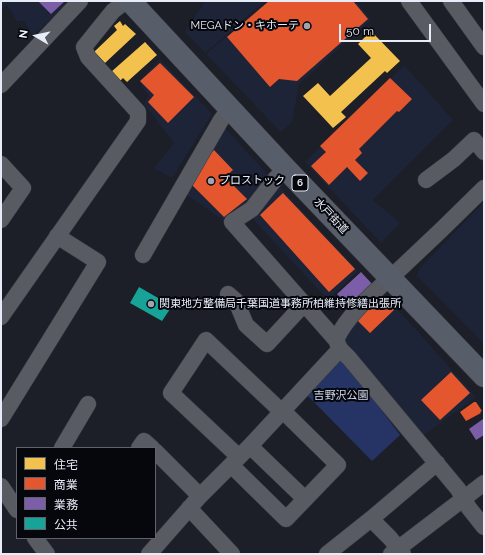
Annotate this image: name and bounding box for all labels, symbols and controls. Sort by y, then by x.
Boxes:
north arrow [16,16,56,56]
scale bar [341,16,433,42]
place label: MEGAドン・キホーテ [190,19,299,33]
marker: MEGAドン・キホーテ [302,21,312,31]
text: 50 m [346,24,374,38]
text: N [17,29,31,39]
place label: プロストック [219,174,285,188]
road number: 6 [292,175,308,191]
marker: プロストック [206,176,216,186]
street label: 水戸街道 [311,195,351,237]
place label: 関東地方整備局千葉国道事務所柏維持修繕出張所 [159,297,401,311]
marker: 関東地方整備局千葉国道事務所柏維持修繕出張所 [146,299,156,309]
park label: 吉野沢公園 [314,389,368,403]
legend [16,447,156,539]
text: 住宅 [54,458,78,472]
text: 商業 [54,478,78,492]
text: 業務 [54,498,78,512]
text: 公共 [54,518,78,532]

